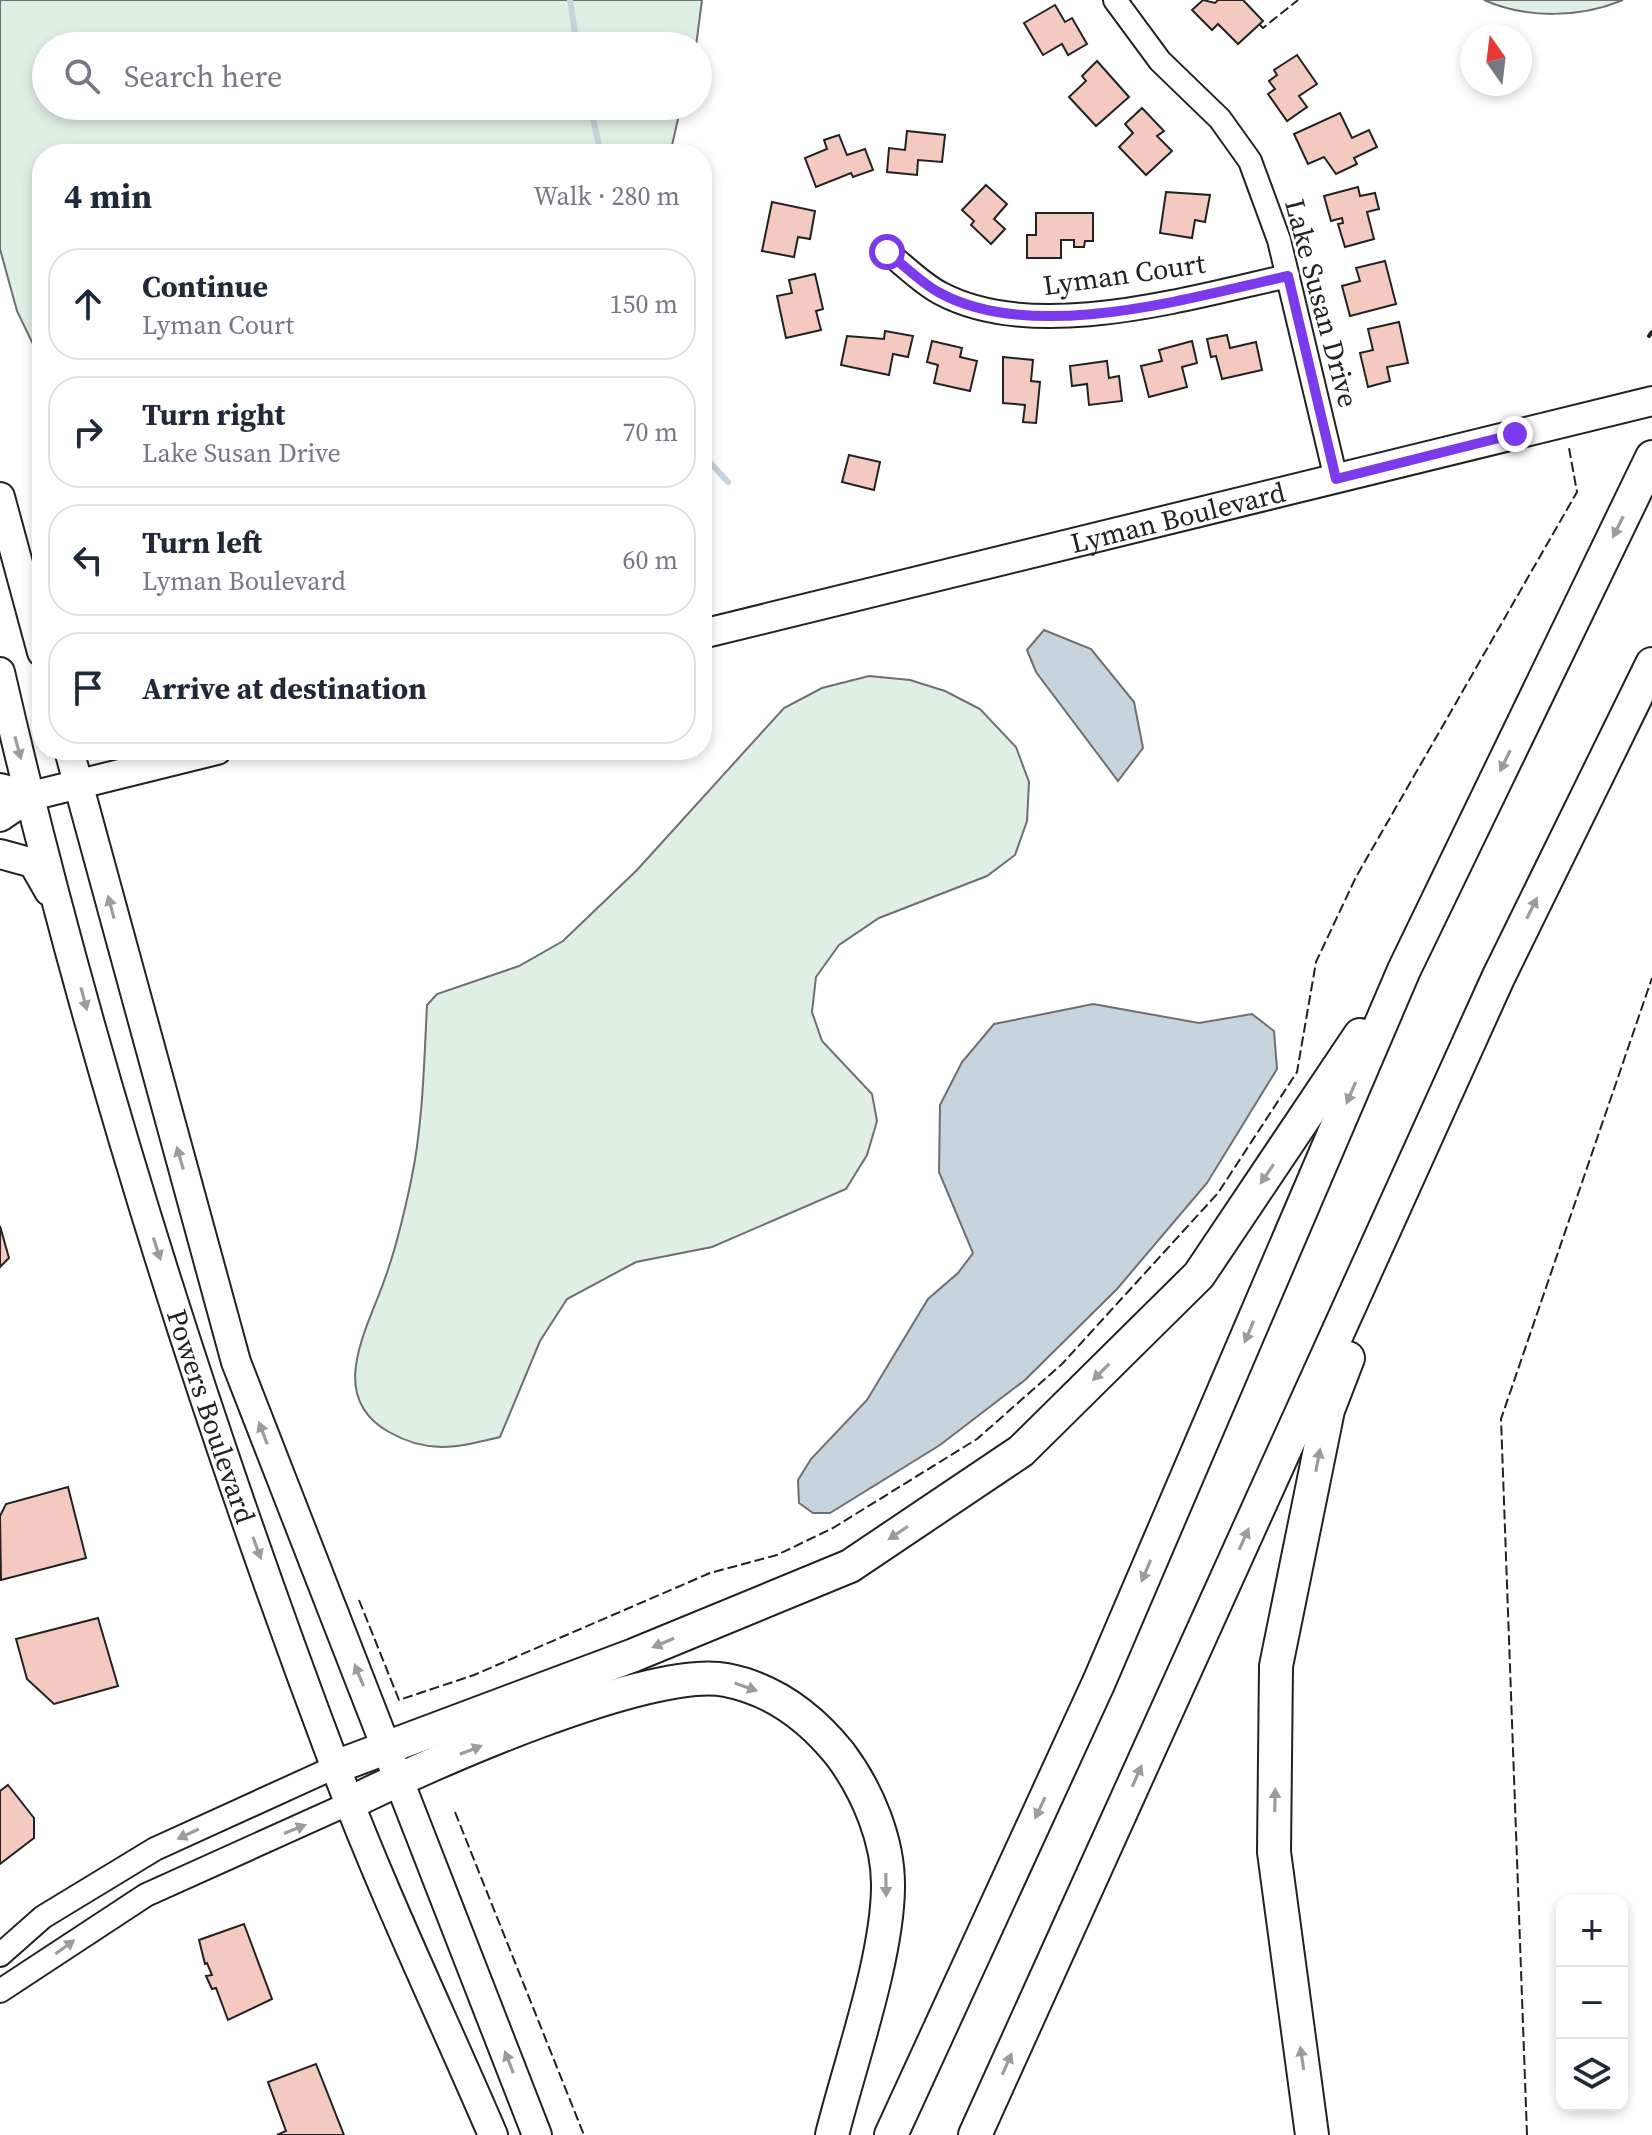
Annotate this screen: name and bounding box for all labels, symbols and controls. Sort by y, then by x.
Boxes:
north arrow [1460,24,1532,96]
search box [32,32,712,120]
icon: search [60,54,104,98]
text: Search here [124,56,282,97]
text: 4 min [64,173,152,219]
text: Walk · 280 m [533,178,680,214]
street label: Lake Susan Drive [1276,195,1368,411]
route start [869,234,905,270]
street label: Lyman Court [1040,244,1209,304]
text: Continue [142,266,268,307]
icon: ahead [66,282,110,326]
text: 150 m [610,286,678,322]
text: Lyman Court [142,307,294,343]
text: Turn right [142,394,285,435]
icon: right [66,410,110,454]
text: 70 m [623,414,678,450]
route end [1497,416,1533,452]
text: Lake Susan Drive [142,435,341,471]
street label: Lyman Boulevard [1067,473,1289,562]
one-way arrow [1611,516,1625,539]
text: Turn left [142,522,262,563]
icon: left [66,538,110,582]
text: 60 m [623,542,678,578]
text: Lyman Boulevard [142,563,346,599]
icon: arrive [66,666,110,710]
text: Arrive at destination [142,668,427,709]
one-way arrow [12,736,25,760]
one-way arrow [1498,750,1512,773]
one-way arrow [105,894,117,919]
one-way arrow [1525,897,1539,920]
one-way arrow [78,987,90,1012]
one-way arrow [1345,1081,1358,1105]
one-way arrow [173,1145,185,1170]
one-way arrow [1260,1163,1275,1184]
one-way arrow [152,1237,164,1261]
street label: Powers Boulevard [158,1304,265,1529]
one-way arrow [1242,1320,1255,1344]
one-way arrow [1092,1362,1111,1381]
one-way arrow [256,1421,269,1445]
one-way arrow [1312,1447,1325,1472]
one-way arrow [888,1525,909,1540]
one-way arrow [1238,1527,1251,1551]
one-way arrow [251,1537,264,1561]
one-way arrow [1140,1559,1153,1582]
one-way arrow [651,1636,675,1649]
one-way arrow [353,1663,366,1687]
one-way arrow [735,1681,759,1693]
one-way arrow [459,1743,483,1756]
one-way arrow [1130,1764,1144,1788]
one-way arrow [1269,1787,1281,1812]
one-way arrow [1033,1796,1047,1820]
one-way arrow [283,1822,307,1835]
one-way arrow [176,1827,200,1841]
one-way arrow [880,1873,893,1898]
map controls [1556,1895,1628,2111]
button: + [1556,1895,1628,1967]
one-way arrow [54,1940,75,1956]
button: − [1556,1967,1628,2039]
button: layers [1556,2039,1628,2111]
one-way arrow [1295,2045,1308,2070]
one-way arrow [502,2050,515,2074]
one-way arrow [1000,2052,1014,2076]

